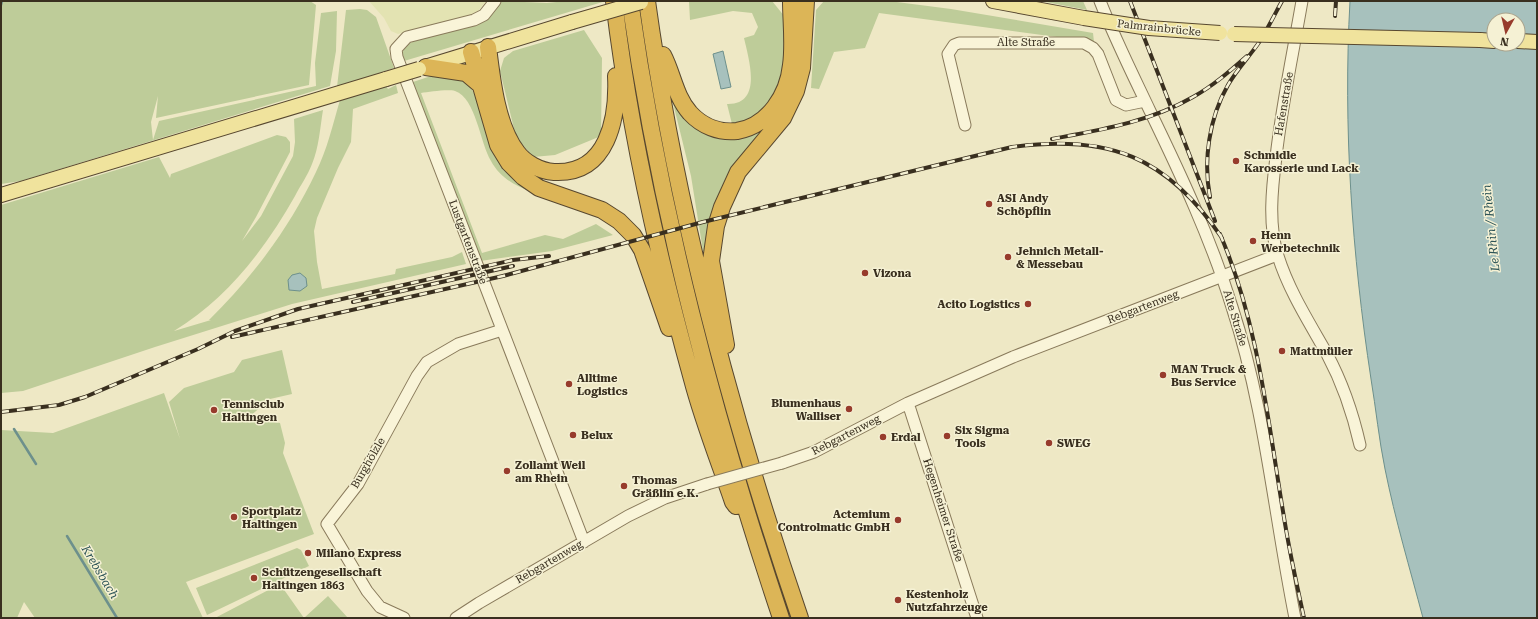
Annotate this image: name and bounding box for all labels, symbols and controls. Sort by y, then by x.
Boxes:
north arrow [1486,12,1526,52]
street label: Palmrainbrücke [1116,17,1202,39]
text: N [1499,34,1510,48]
street label: Alte Straße [997,36,1055,49]
street label: Hafenstraße [1272,71,1296,137]
place label: Schmidle Karosserie und Lack [1244,149,1359,175]
marker: Schmidle Karosserie und Lack [1231,156,1241,166]
water label: Le Rhin / Rhein [1479,184,1503,273]
place label: ASI Andy Schöpflin [997,192,1052,218]
street label: Lustgartenstraße [446,198,490,286]
marker: ASI Andy Schöpflin [984,199,994,209]
place label: Henn Werbetechnik [1261,229,1341,255]
marker: Henn Werbetechnik [1248,236,1258,246]
place label: Jehnich Metall- & Messebau [1016,245,1104,271]
marker: Jehnich Metall- & Messebau [1003,252,1013,262]
place label: Vizona [873,267,912,280]
marker: Vizona [860,268,870,278]
street label: Rebgartenweg [1106,287,1181,327]
street label: Alte Straße [1220,288,1250,348]
place label: Acito Logistics [937,298,1020,311]
marker: Acito Logistics [1023,299,1033,309]
place label: Mattmüller [1290,345,1353,358]
marker: Mattmüller [1277,346,1287,356]
place label: MAN Truck & Bus Service [1171,363,1247,389]
marker: MAN Truck & Bus Service [1158,370,1168,380]
place label: Alltime Logistics [577,372,628,398]
marker: Alltime Logistics [564,379,574,389]
place label: Blumenhaus Walliser [771,397,841,423]
place label: Tennisclub Haltingen [222,398,284,424]
marker: Blumenhaus Walliser [844,404,854,414]
marker: Tennisclub Haltingen [209,405,219,415]
street label: Rebgartenweg [809,412,883,458]
place label: Six Sigma Tools [955,424,1010,450]
place label: Belux [581,429,613,442]
marker: Belux [568,430,578,440]
place label: Erdal [891,431,921,444]
marker: Six Sigma Tools [942,431,952,441]
marker: Erdal [878,432,888,442]
street label: Burghölzle [348,435,388,491]
place label: SWEG [1057,437,1091,450]
marker: SWEG [1044,438,1054,448]
street label: Hegenheimer Straße [920,457,966,563]
place label: Zollamt Weil am Rhein [515,459,586,485]
marker: Zollamt Weil am Rhein [502,466,512,476]
place label: Thomas Gräßlin e.K. [632,474,699,500]
marker: Thomas Gräßlin e.K. [619,481,629,491]
place label: Sportplatz Haltingen [242,505,301,531]
place label: Actemium Controlmatic GmbH [778,508,890,534]
marker: Sportplatz Haltingen [229,512,239,522]
marker: Actemium Controlmatic GmbH [893,515,903,525]
street label: Rebgartenweg [513,537,586,586]
water label: Krebsbach [78,542,121,601]
place label: Milano Express [316,547,402,560]
marker: Milano Express [303,548,313,558]
place label: Schützengesellschaft Haltingen 1863 [262,566,382,592]
marker: Schützengesellschaft Haltingen 1863 [249,573,259,583]
place label: Kestenholz Nutzfahrzeuge [906,588,988,614]
marker: Kestenholz Nutzfahrzeuge [893,595,903,605]

